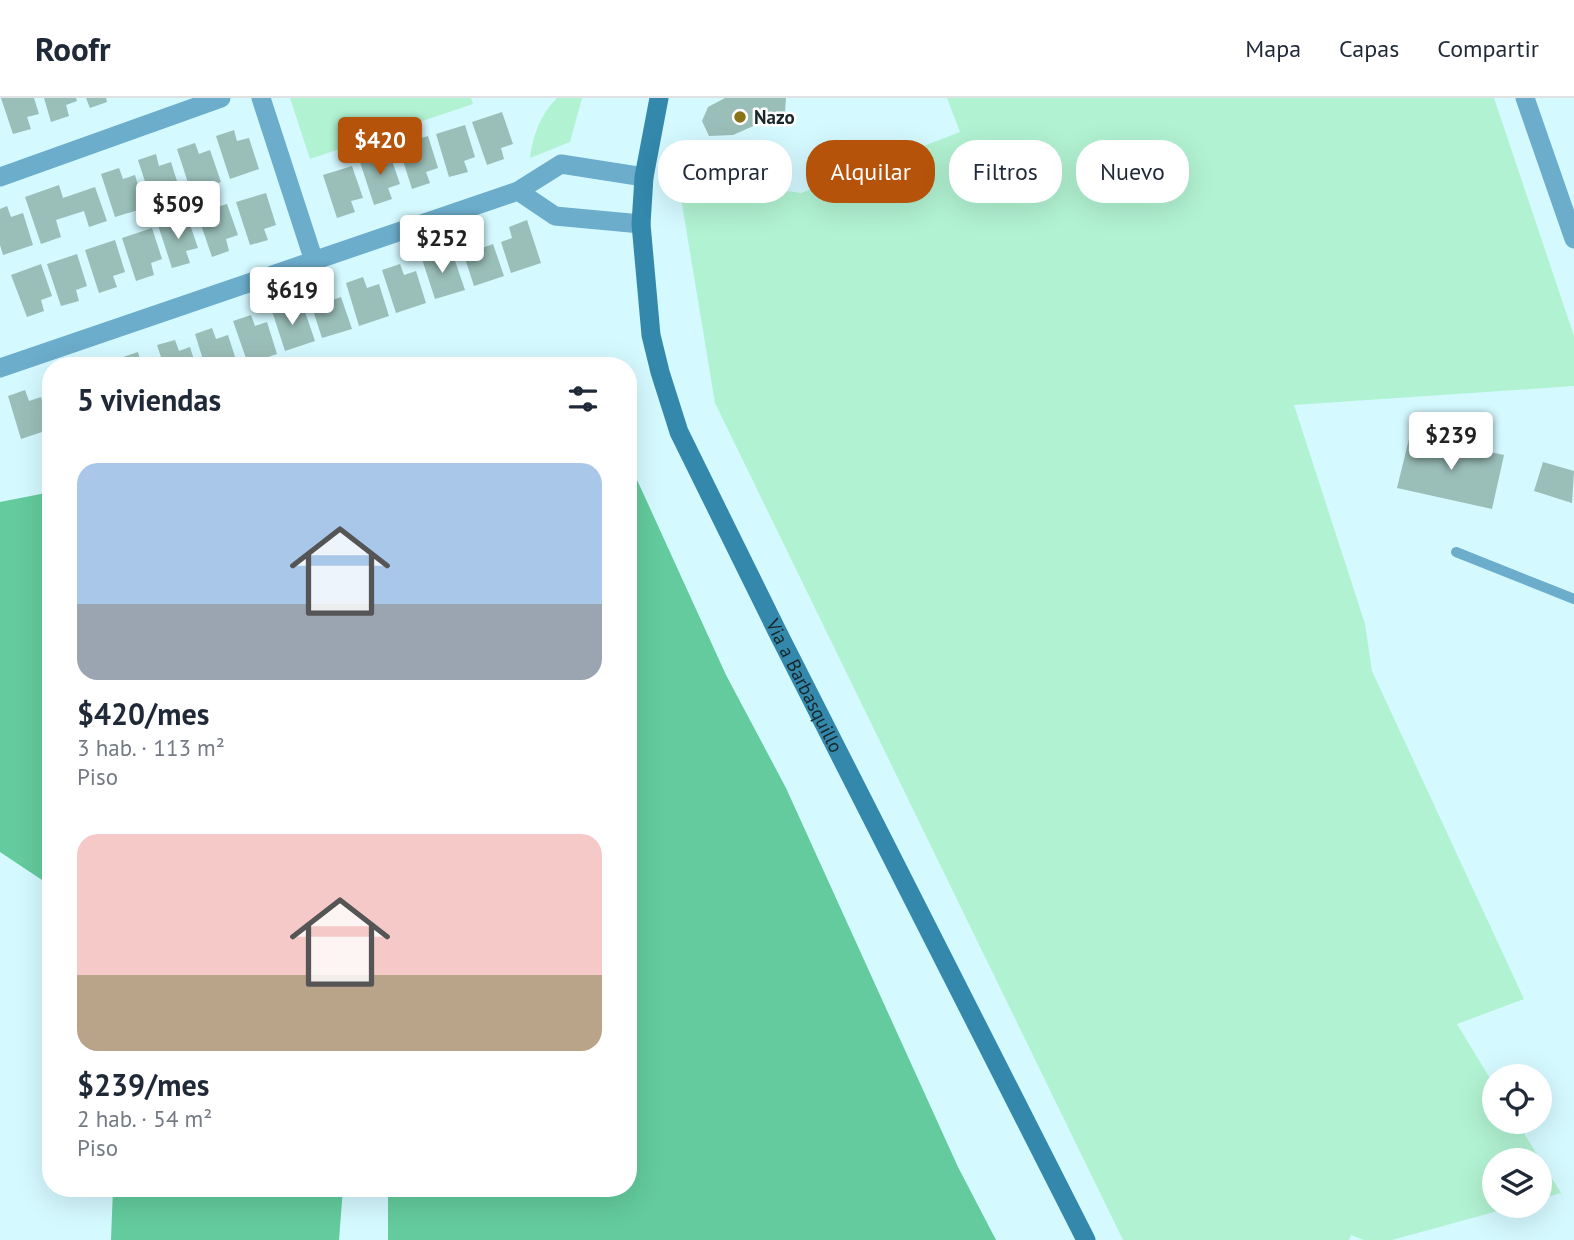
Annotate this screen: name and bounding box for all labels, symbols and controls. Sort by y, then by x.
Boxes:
text: Roofr [35,27,111,70]
text: Mapa [1245,33,1301,64]
text: Capas [1339,33,1399,64]
text: Compartir [1437,33,1539,64]
place label: Nazo [754,105,795,129]
marker: Nazo [732,109,748,125]
pin: $420 [339,118,421,177]
text: $420 [354,125,406,154]
chip: Comprar [658,140,792,203]
chip: Alquilar [806,140,935,203]
chip: Filtros [949,140,1062,203]
chip: Nuevo [1076,140,1189,203]
pin: $509 [137,181,219,241]
text: $509 [152,189,204,218]
pin: $252 [401,216,483,275]
text: $252 [416,223,468,252]
pin: $619 [251,268,333,327]
text: $619 [266,275,318,304]
text: 5 viviendas [77,380,221,419]
icon: filters [564,380,602,418]
pin: $239 [1410,412,1492,472]
text: $239 [1425,420,1477,449]
icon: home [277,508,403,634]
street label: Via a Barbasquillo [760,614,849,756]
text: $420/mes [77,694,209,733]
text: 3 hab. · 113 m² [77,733,225,762]
text: Piso [77,762,118,791]
icon: home [277,879,403,1005]
map controls [1482,1064,1552,1218]
button: locate [1482,1064,1552,1134]
text: $239/mes [77,1065,209,1104]
text: 2 hab. · 54 m² [77,1104,212,1133]
text: Piso [77,1133,118,1162]
button: layers [1482,1148,1552,1218]

